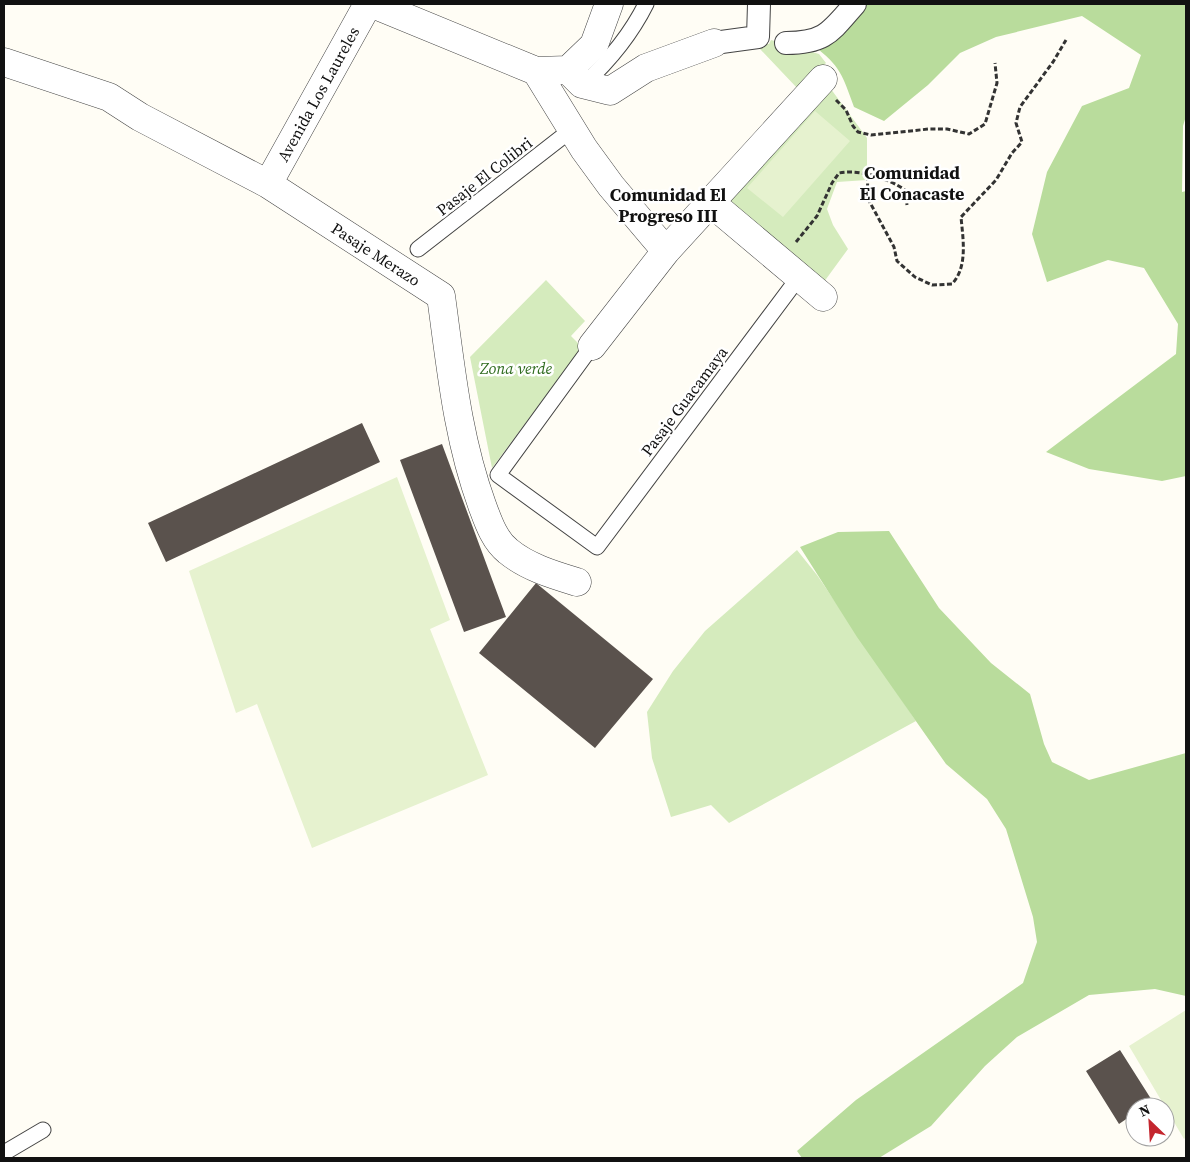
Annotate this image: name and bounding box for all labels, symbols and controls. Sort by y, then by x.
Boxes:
street label: Avenida Los Laureles [272,22,364,166]
street label: Pasaje El Colibri [431,131,537,220]
district label: Comunidad El Conacaste [860,160,964,206]
district label: Comunidad El Progreso III [610,182,726,228]
street label: Pasaje Merazo [327,217,425,291]
street label: Pasaje Guacamaya [636,341,733,460]
park label: Zona verde [479,357,553,379]
north arrow [1125,1097,1175,1147]
text: N [1136,1099,1153,1121]

